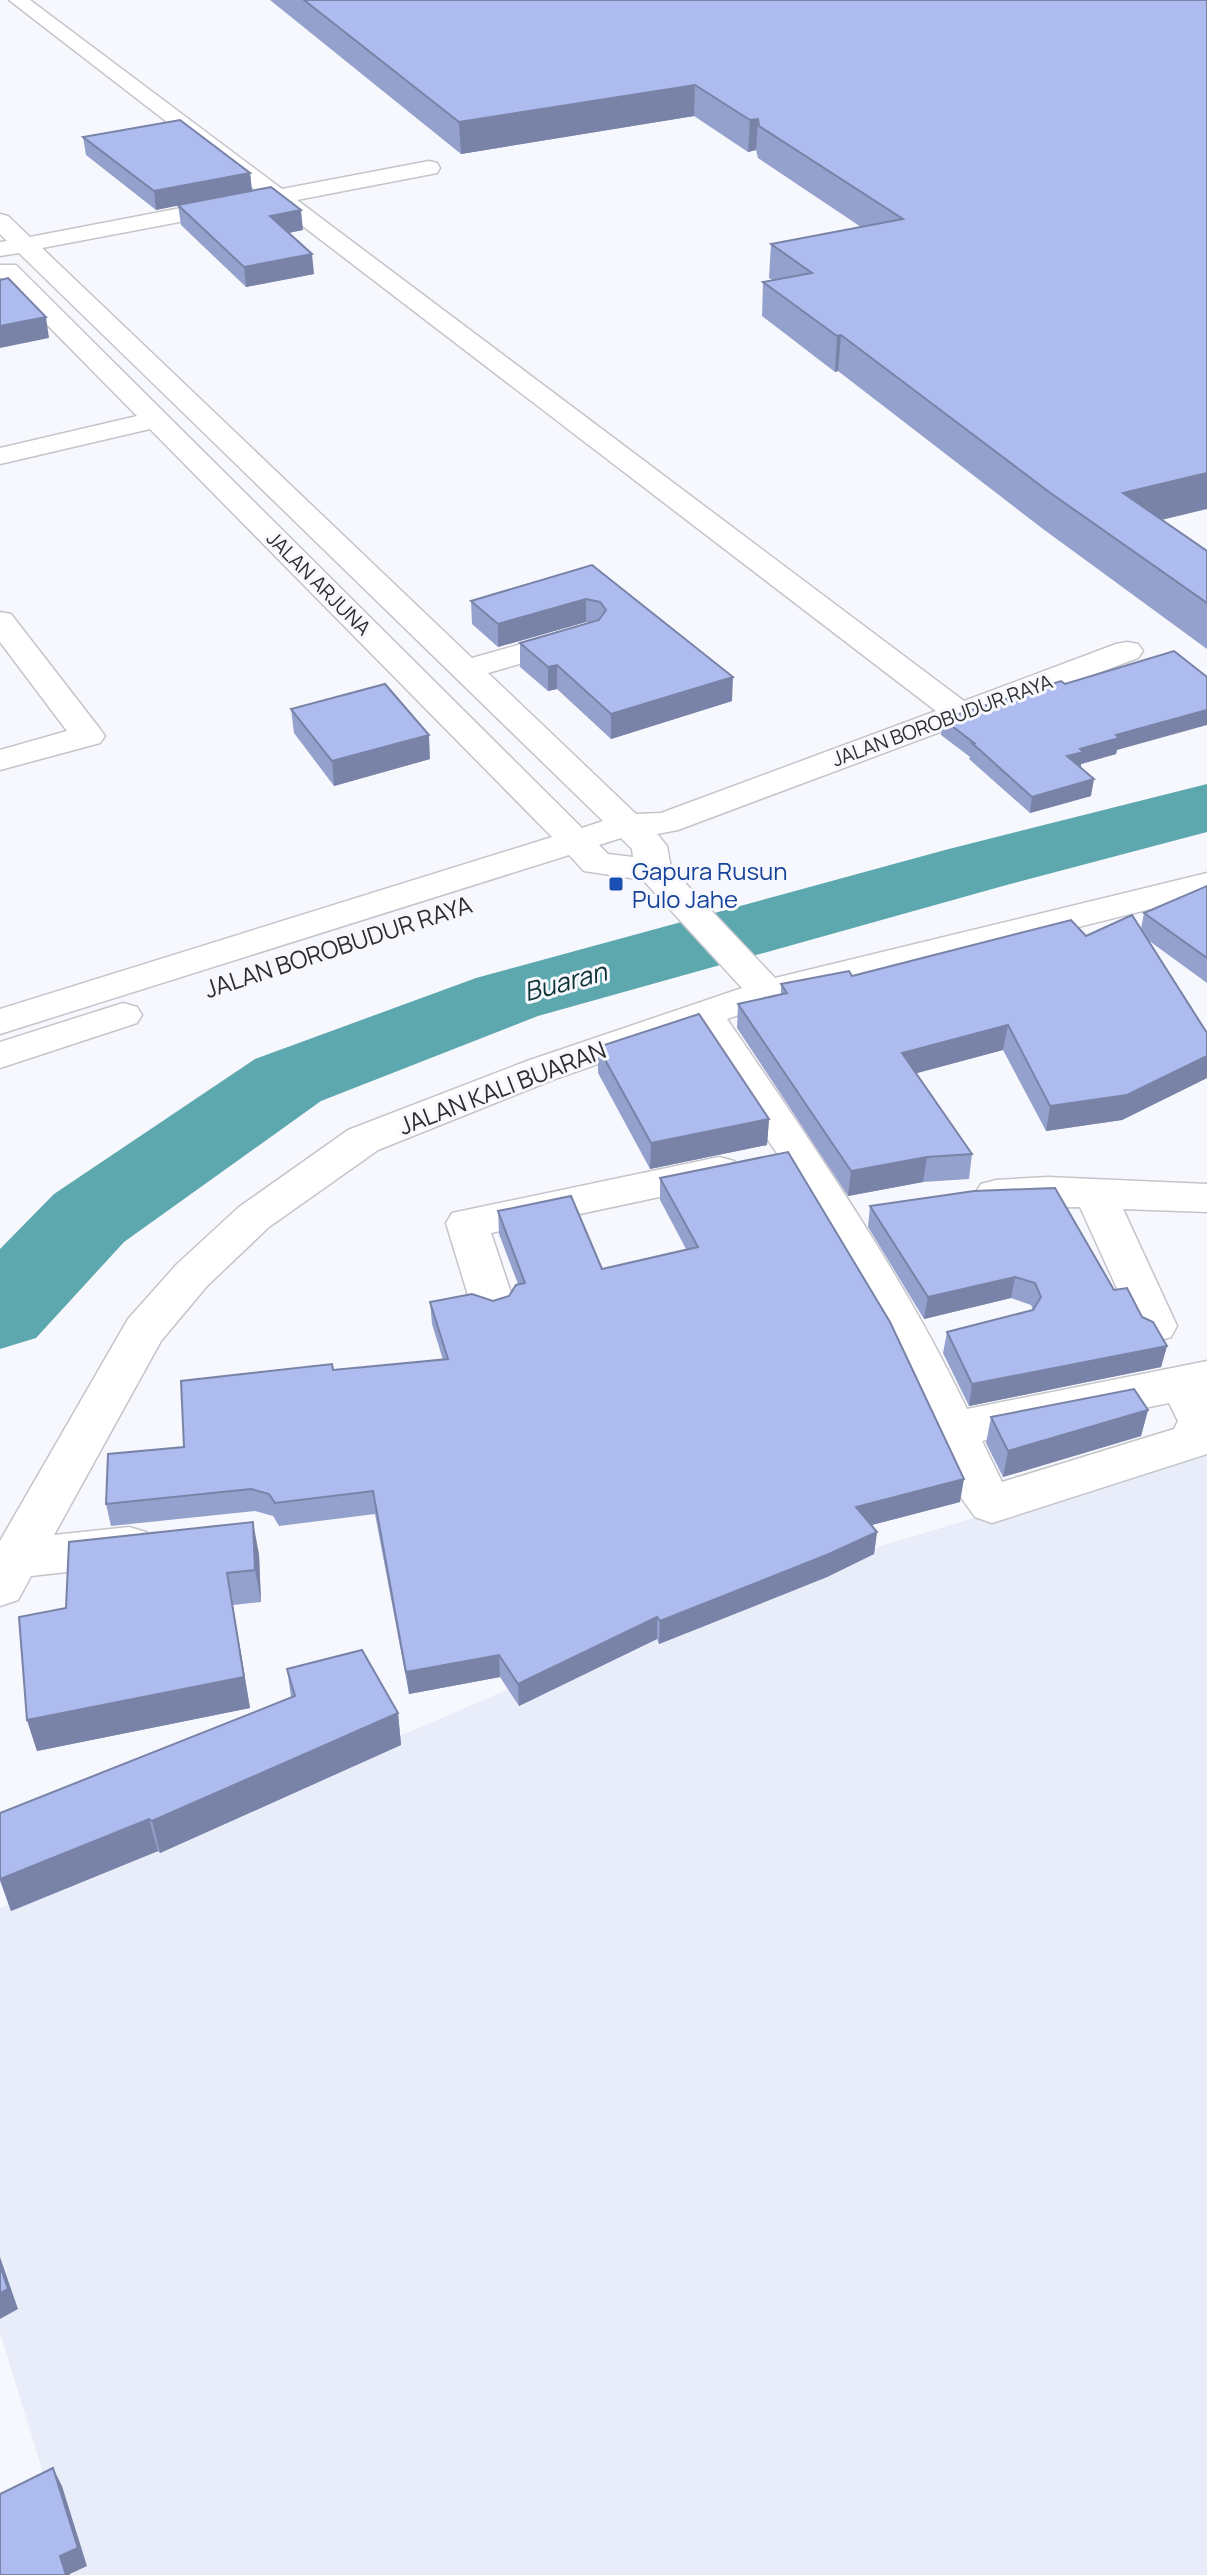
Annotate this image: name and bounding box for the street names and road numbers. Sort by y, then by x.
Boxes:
street label: JALAN ARJUNA [261,525,377,641]
street label: JALAN BOROBUDUR RAYA [828,667,1056,772]
street label: JALAN BOROBUDUR RAYA [200,887,476,1005]
street label: JALAN KALI BUARAN [394,1032,610,1142]

